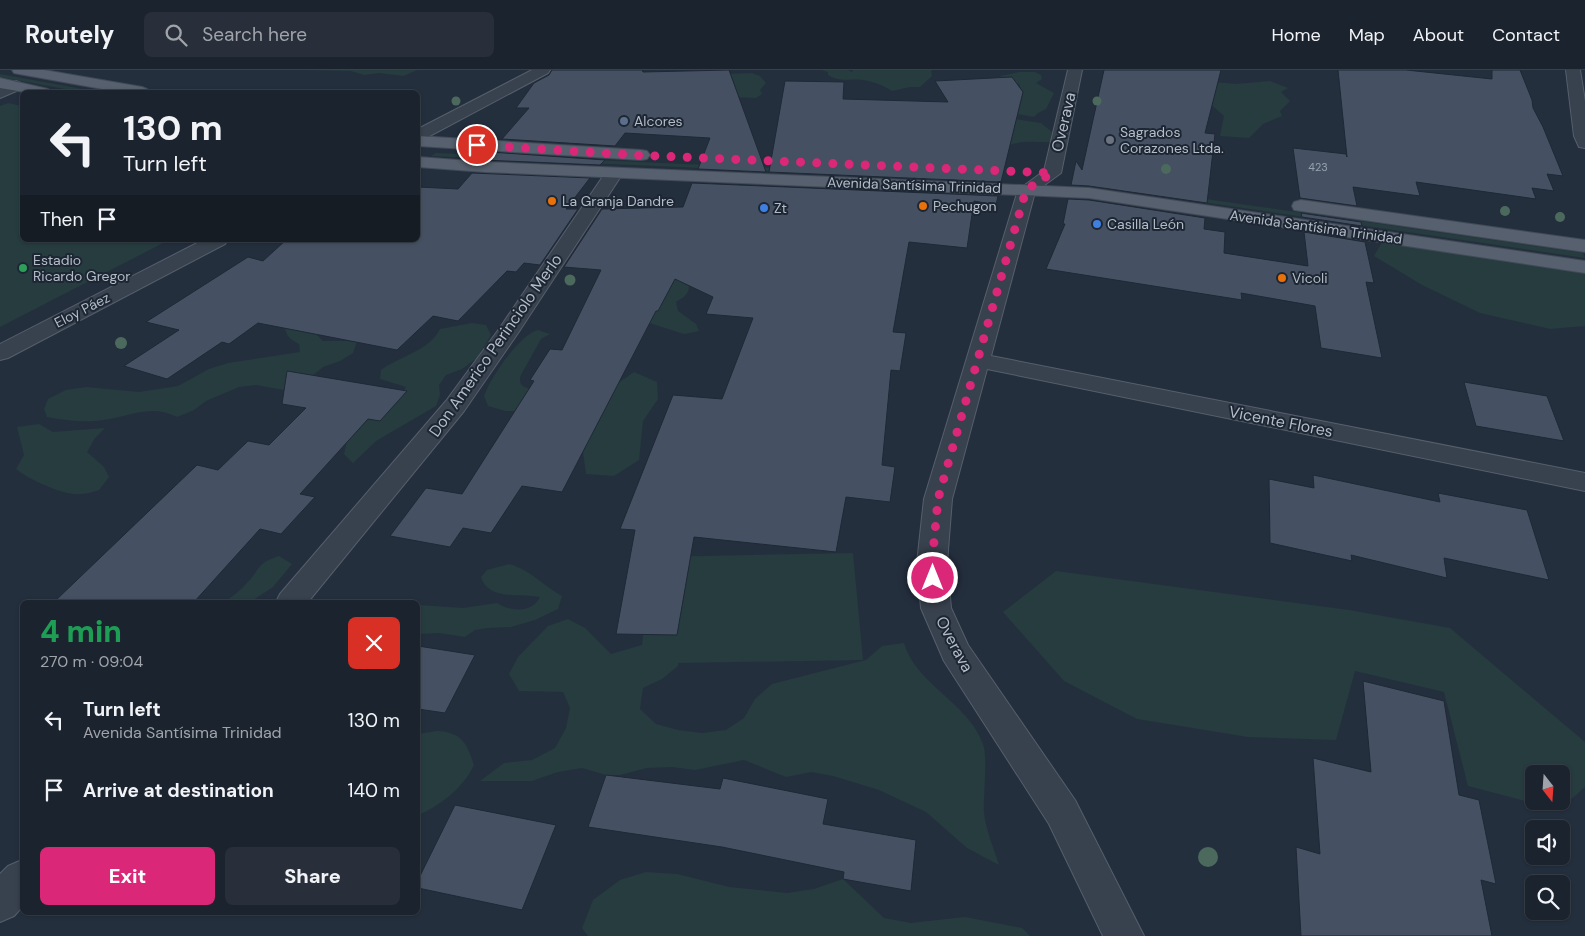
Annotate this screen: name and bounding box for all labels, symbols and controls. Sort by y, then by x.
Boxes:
search box [144,12,494,57]
text: Routely [25,19,114,50]
icon: search [162,21,190,49]
text: Search here [202,22,307,47]
text: Home [1271,23,1321,47]
text: Map [1349,23,1385,47]
text: About [1413,23,1464,47]
text: Contact [1492,23,1560,47]
street label: Overava [1046,90,1081,154]
text: 130 m [123,105,223,151]
icon: left [40,110,105,175]
place label: Alcores [634,112,683,130]
marker: Alcores [618,115,630,127]
place label: Sagrados Corazones Ltda. [1120,123,1224,157]
pin [456,124,498,166]
icon: arrive [463,131,491,159]
marker: Sagrados Corazones Ltda. [1104,134,1116,146]
text: Turn left [123,149,207,178]
house number: 423 [1308,160,1328,174]
street label: Avenida Santísima Trinidad [827,173,1001,197]
place label: La Granja Dandre [562,192,674,210]
marker: La Granja Dandre [546,195,558,207]
place label: Pechugon [933,197,997,215]
place label: Zt [774,199,787,217]
marker: Pechugon [917,200,929,212]
marker: Zt [758,202,770,214]
icon: arrive [93,205,121,233]
street label: Avenida Santísima Trinidad [1229,206,1403,248]
text: Then [40,207,83,232]
place label: Casilla León [1107,215,1184,233]
marker: Casilla León [1091,218,1103,230]
street label: Don Americo Perinciolo Merlo [424,250,567,441]
place label: Estadio Ricardo Gregor [33,251,130,285]
marker: Estadio Ricardo Gregor [17,262,29,274]
place label: Vicoli [1292,269,1328,287]
marker: Vicoli [1276,272,1288,284]
street label: Eloy Páez [51,288,113,332]
street label: Vicente Flores [1227,401,1335,442]
position arrow [906,551,958,603]
text: 4 min [40,612,122,651]
street label: Overava [931,613,978,676]
button: close [348,617,400,669]
text: 270 m · 09:04 [40,651,143,672]
text: Turn left [83,697,161,722]
icon: left [40,706,68,734]
text: 130 m [348,708,400,733]
text: Avenida Santísima Trinidad [83,722,282,743]
north arrow [1525,765,1570,810]
map controls [1525,765,1570,920]
icon: arrive [40,776,68,804]
text: Arrive at destination [83,778,274,803]
text: 140 m [348,778,400,803]
button: sound [1525,820,1570,865]
button: Exit [40,847,215,905]
button: Share [225,847,400,905]
button: search [1525,875,1570,920]

